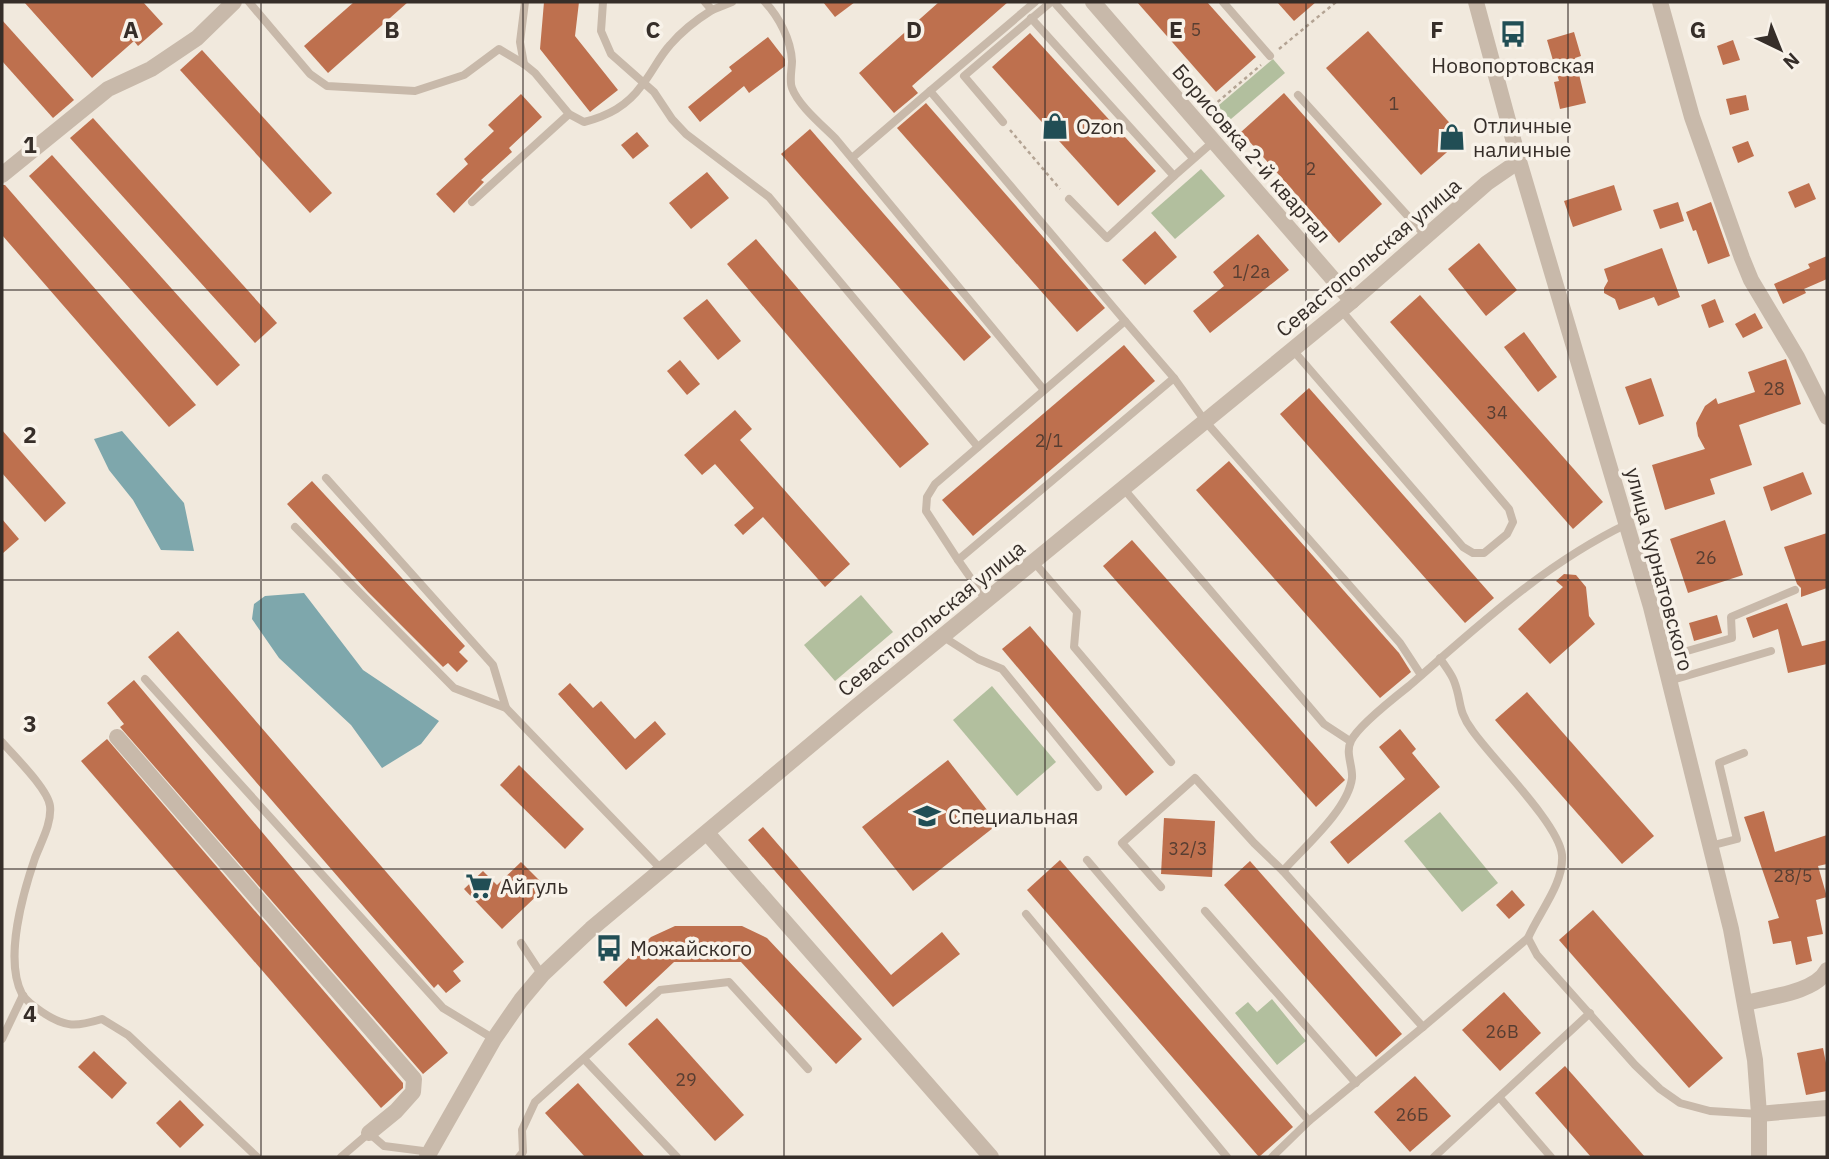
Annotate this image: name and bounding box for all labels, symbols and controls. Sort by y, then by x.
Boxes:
text: A [123,14,139,44]
text: B [384,14,400,44]
text: C [646,14,661,44]
text: D [906,14,922,44]
text: E [1169,14,1183,44]
text: F [1430,14,1444,44]
text: G [1690,14,1706,44]
north arrow [1745,14,1815,84]
house number: 5 [1191,18,1201,41]
bus stop icon: Новопортовская [1498,19,1528,49]
text: N [1778,48,1805,75]
place label: Новопортовская [1431,51,1595,79]
street label: Борисовка 2-й квартал [1168,58,1336,248]
house number: 1 [1389,92,1399,115]
shop icon: Ozon [1040,111,1070,141]
place label: Отличные наличные [1473,111,1572,163]
place label: Ozon [1076,112,1124,140]
shop icon: Отличные наличные [1437,122,1467,152]
text: 1 [23,129,37,159]
house number: 2 [1306,157,1316,179]
street label: Севастопольская улица [1270,171,1466,343]
house number: 1/2а [1232,260,1270,283]
house number: 28 [1763,377,1785,400]
house number: 34 [1486,401,1508,424]
text: 2 [23,419,37,449]
house number: 2/1 [1035,429,1063,452]
street label: улица Курнатовского [1619,464,1701,674]
street label: Севастопольская улица [831,534,1031,702]
house number: 26 [1695,546,1717,569]
text: 3 [23,708,37,738]
school or university icon: Специальная [912,801,942,831]
place label: Специальная [948,802,1079,830]
house number: 32/3 [1168,837,1208,860]
house number: 28/5 [1773,864,1813,887]
supermarket icon: Айгуль [464,871,494,901]
place label: Айгуль [500,872,568,900]
bus stop icon: Можайского [594,933,624,963]
place label: Можайского [630,934,752,962]
text: 4 [23,998,37,1028]
house number: 26В [1485,1020,1519,1043]
house number: 29 [675,1068,697,1091]
house number: 26Б [1395,1103,1429,1126]

